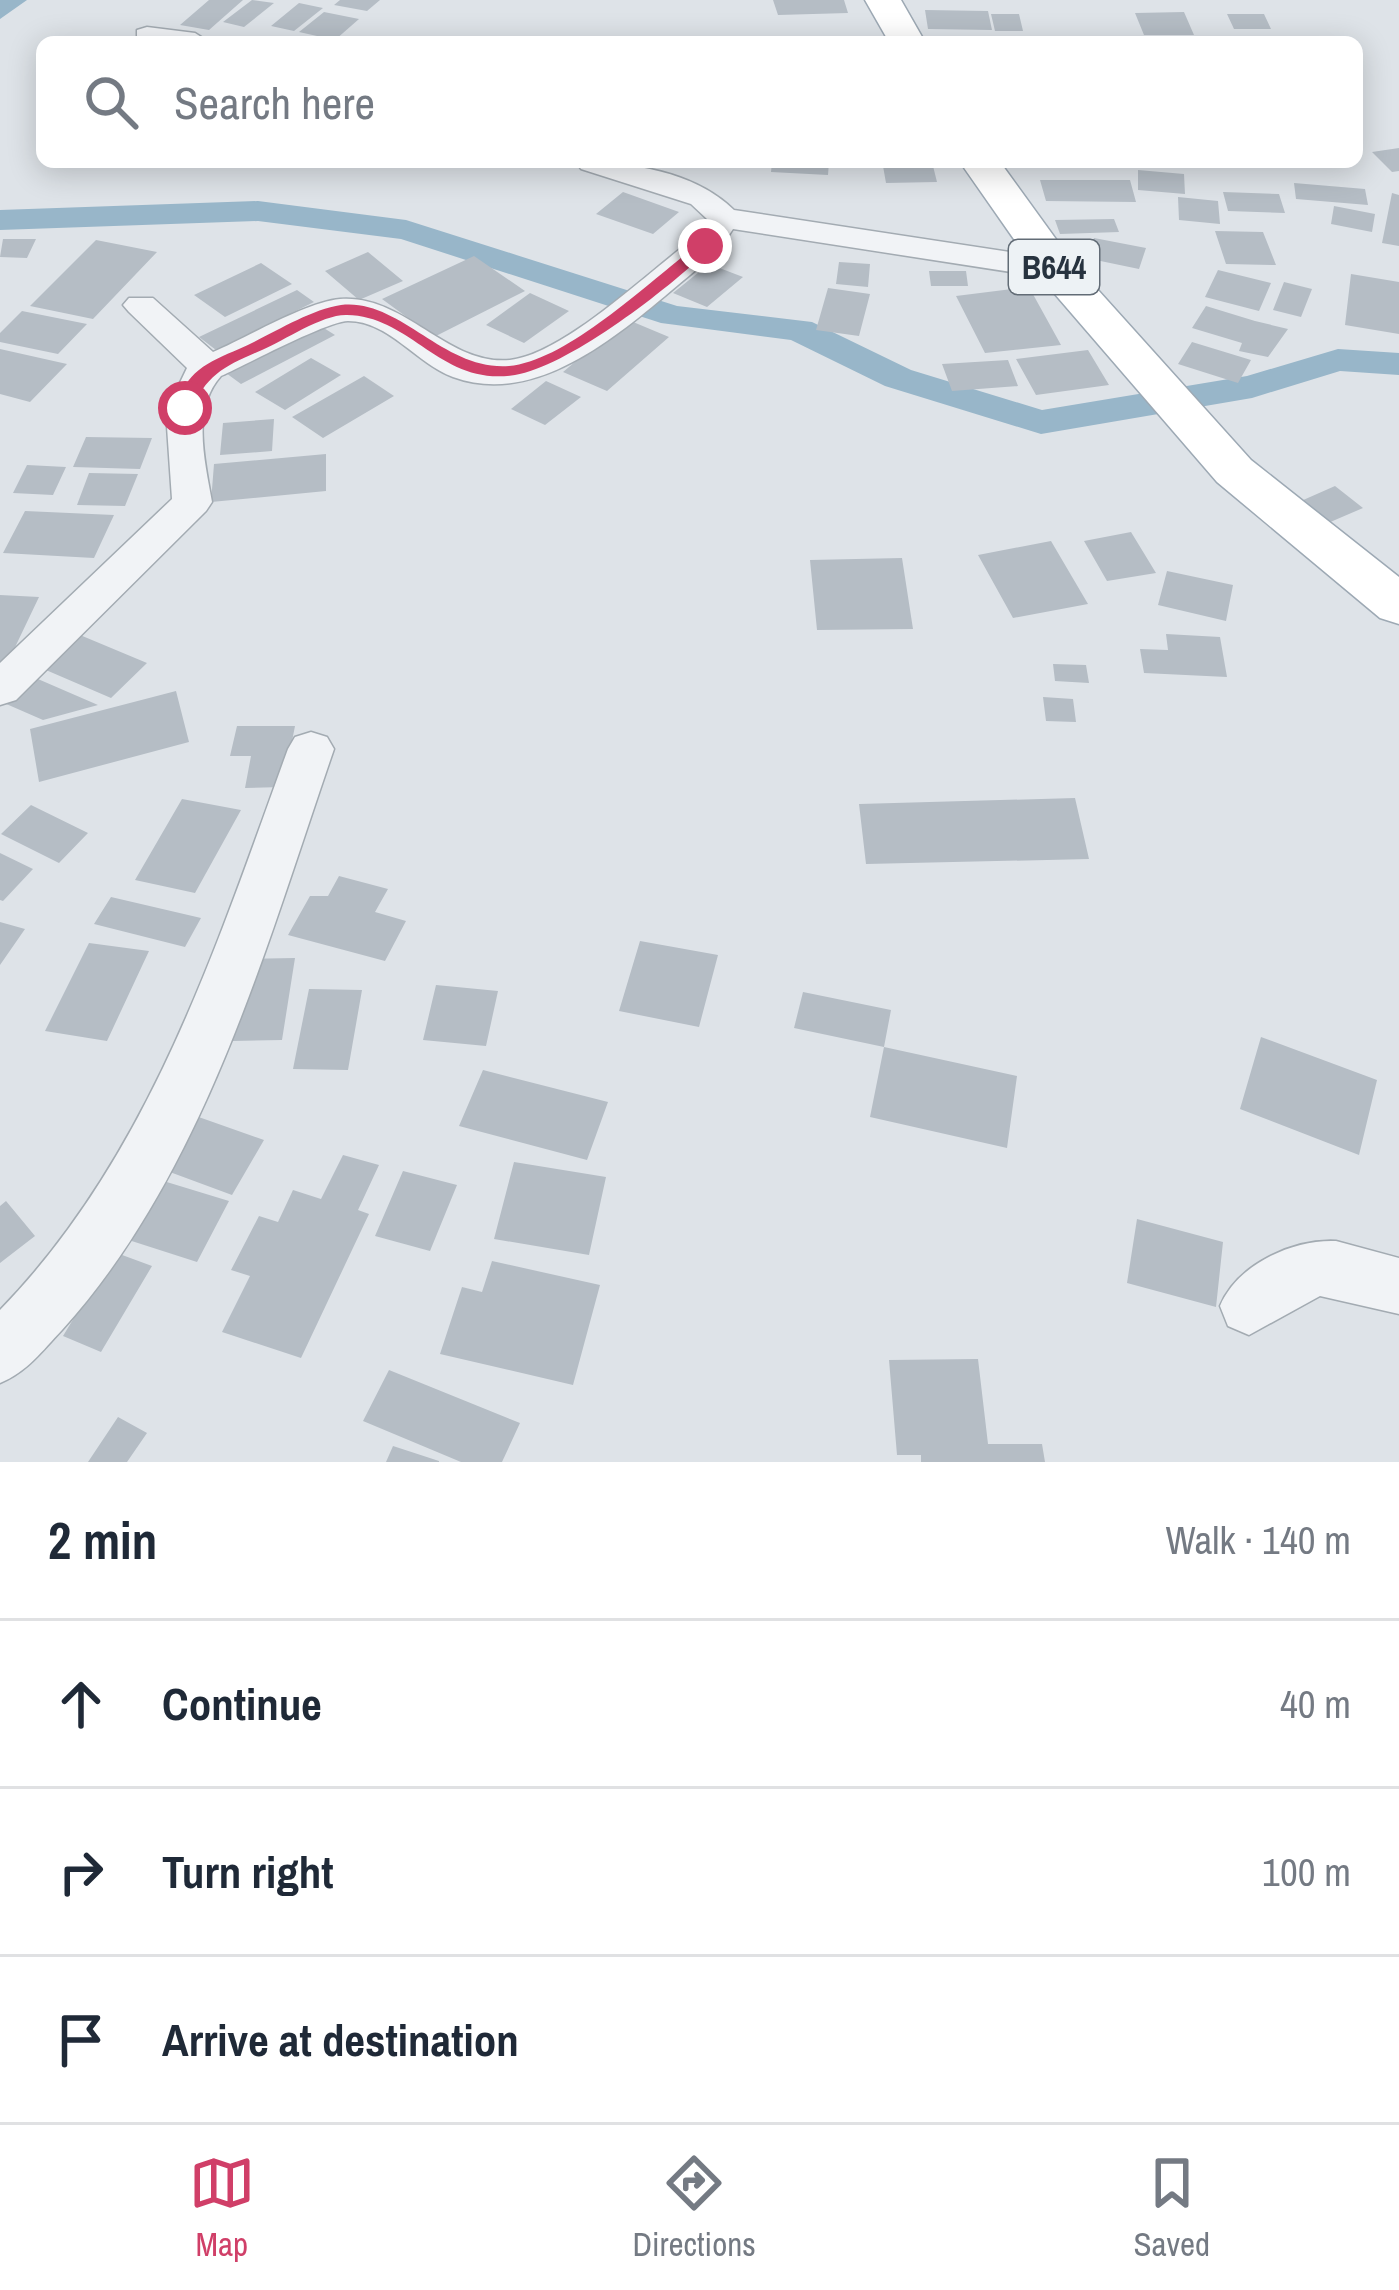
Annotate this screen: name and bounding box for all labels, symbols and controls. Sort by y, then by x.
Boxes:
search box [36,36,1363,168]
icon: search [78,69,144,135]
text: Search here [174,72,375,133]
route end [678,219,732,273]
road number: B644 [1009,240,1099,294]
route start [158,381,212,435]
text: 2 min [48,1506,157,1575]
text: Walk · 140 m [1166,1514,1351,1566]
icon: ahead [48,1671,114,1737]
text: Continue [162,1673,322,1734]
text: 40 m [1280,1678,1351,1730]
icon: right [48,1839,114,1905]
text: Turn right [162,1841,334,1902]
text: 100 m [1262,1846,1351,1898]
icon: arrive [48,2007,114,2073]
text: Arrive at destination [162,2009,519,2070]
tab: Map [189,2150,255,2266]
tab: Directions [632,2150,756,2266]
tab: Saved [1133,2150,1210,2266]

